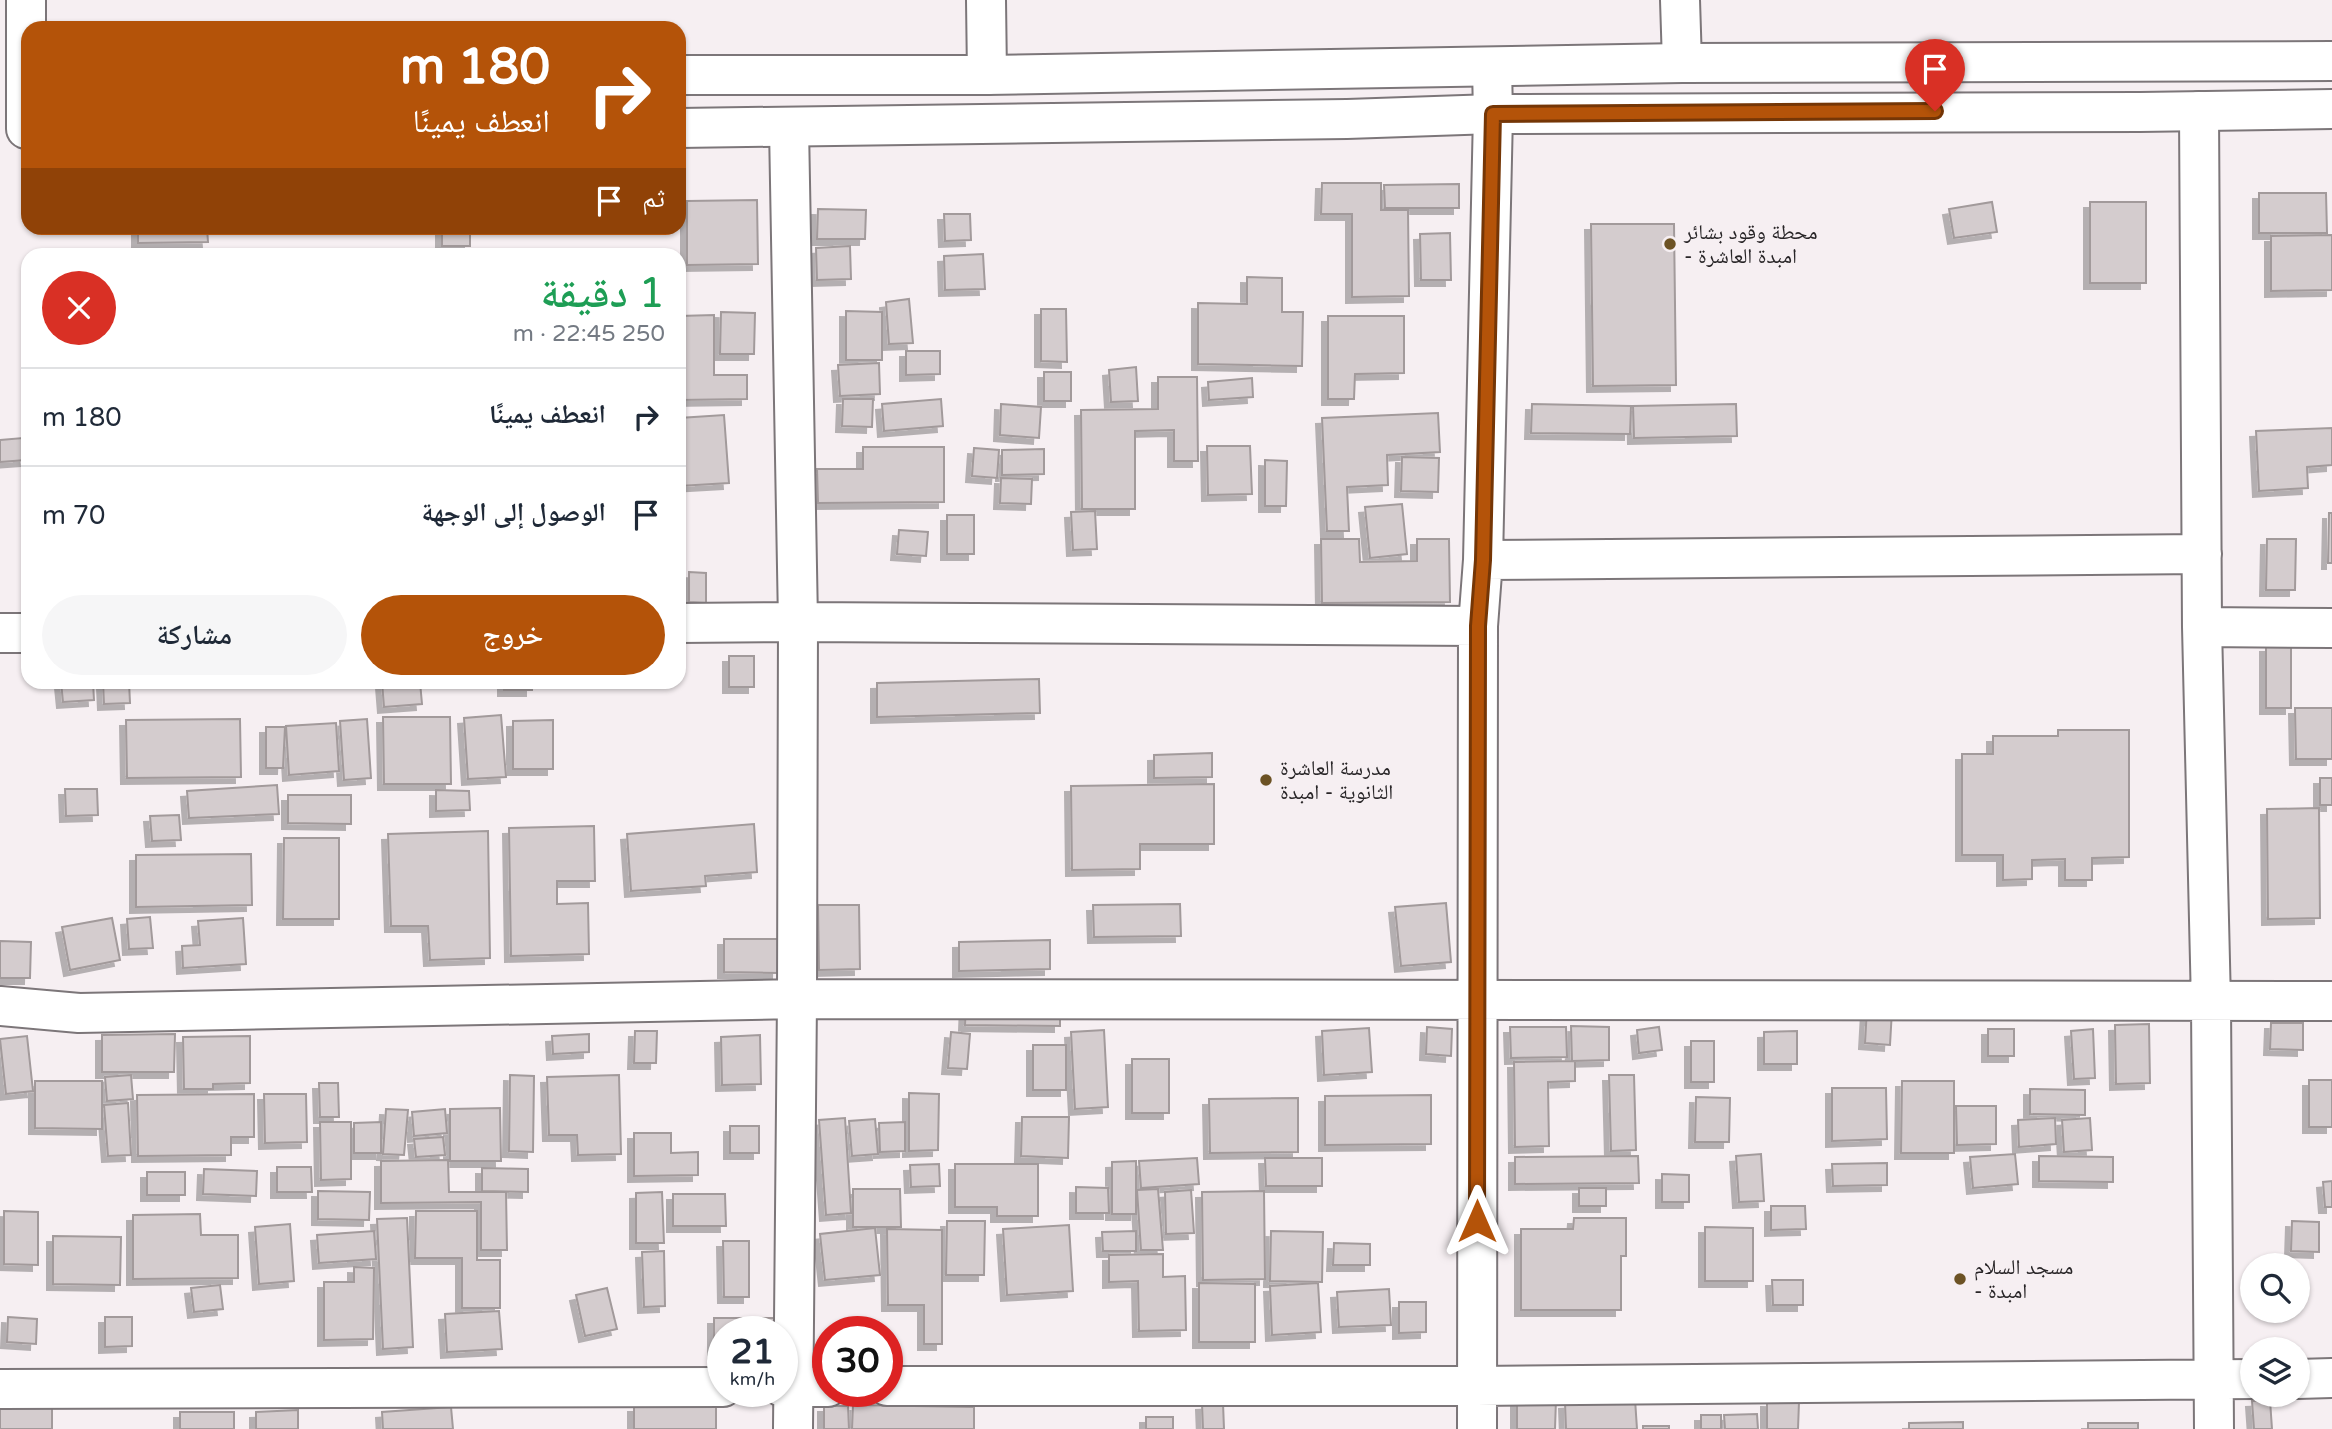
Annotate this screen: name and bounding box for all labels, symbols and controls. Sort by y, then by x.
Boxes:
text: 180 m [400,38,550,97]
pin [1905,39,1965,111]
icon: right [574,49,665,140]
icon: arrive [1916,50,1954,88]
text: انعطف يمينًا [413,103,550,141]
icon: arrive [590,182,628,220]
text: ثم [642,183,665,214]
place label: محطة وقود بشائر - امبدة العاشرة [1683,220,1818,269]
marker: محطة وقود بشائر - امبدة العاشرة [1662,236,1678,252]
text: 1 دقيقة [540,268,665,319]
button: close [42,271,116,345]
text: 250 m · 22:45 [513,320,665,348]
icon: right [627,398,665,436]
text: انعطف يمينًا [489,399,606,430]
text: 180 m [42,402,122,433]
icon: arrive [627,496,665,534]
text: الوصول إلى الوجهة [422,497,606,528]
text: 70 m [42,500,105,531]
button: مشاركة [42,595,347,675]
button: خروج [361,595,665,675]
place label: مدرسة العاشرة الثانوية - امبدة [1280,756,1393,805]
marker: مدرسة العاشرة الثانوية - امبدة [1258,772,1274,788]
position arrow [1440,1184,1514,1258]
map controls [2240,1253,2310,1407]
button: search [2240,1253,2310,1323]
place label: مسجد السلام - امبدة [1974,1255,2073,1304]
marker: مسجد السلام - امبدة [1952,1271,1968,1287]
speed limit sign: 30 [812,1316,903,1407]
text: 21 [731,1331,774,1373]
button: layers [2240,1337,2310,1407]
text: km/h [730,1368,775,1390]

